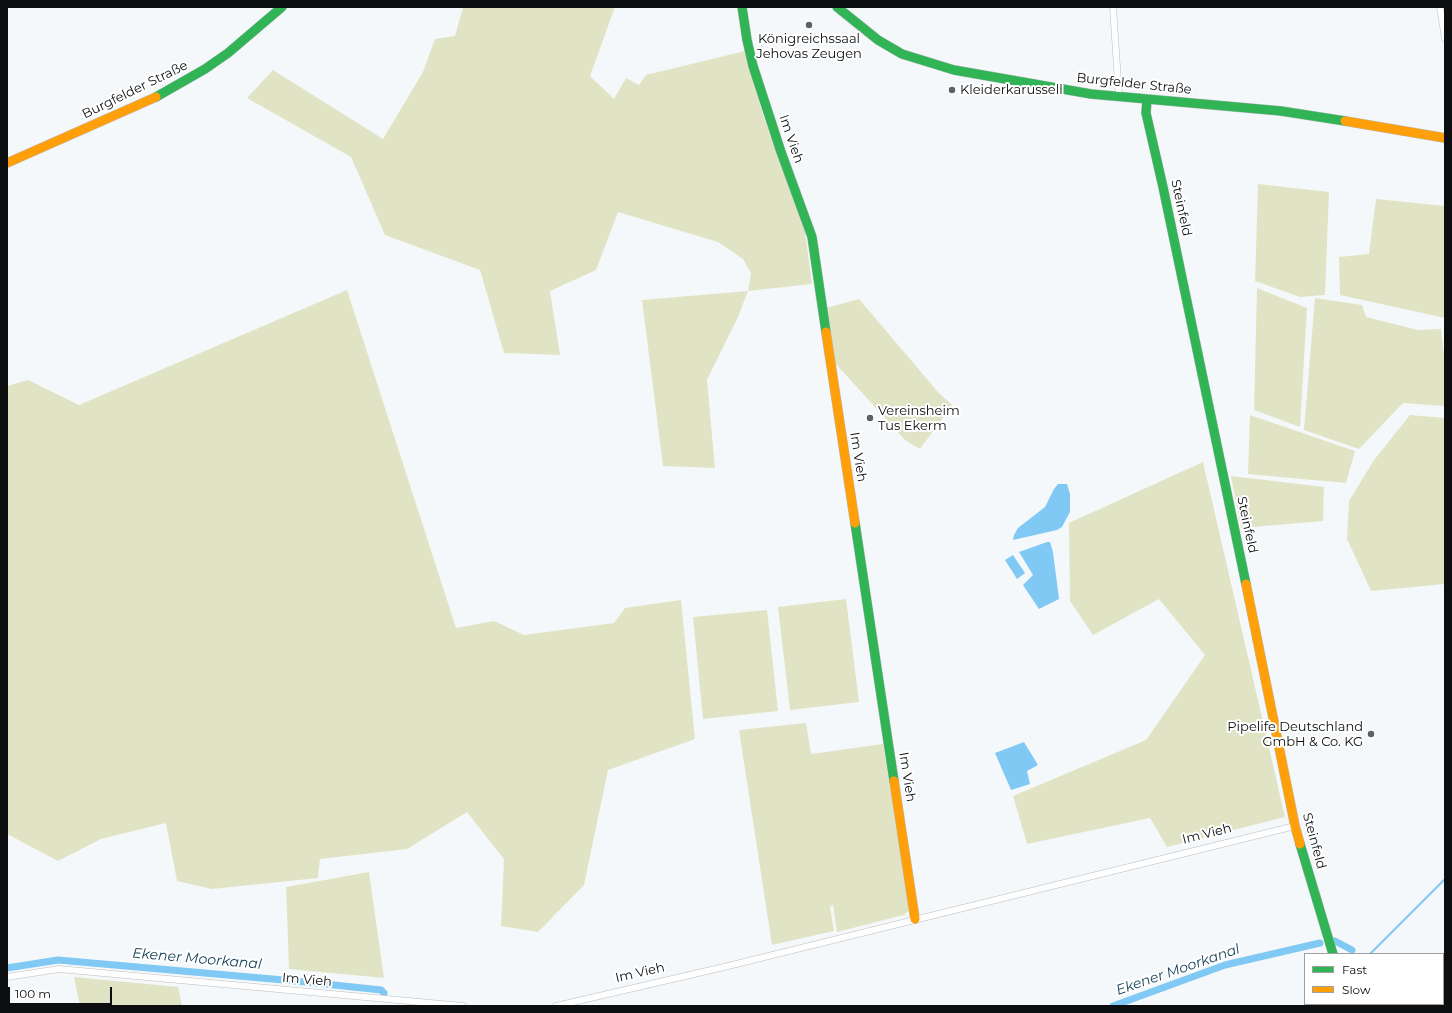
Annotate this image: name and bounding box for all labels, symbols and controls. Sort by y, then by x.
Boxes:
marker: Königreichssaal Jehovas Zeugen [804,20,814,30]
place label: Königreichssaal Jehovas Zeugen [756,31,862,62]
street label: Burgfelder Straße [80,58,190,122]
street label: Burgfelder Straße [1076,70,1192,98]
place label: Kleiderkarussell [960,82,1063,98]
marker: Kleiderkarussell [947,85,957,95]
street label: Im Vieh [775,113,807,165]
street label: Steinfeld [1167,178,1195,238]
place label: Vereinsheim Tus Ekerm [878,403,960,434]
marker: Vereinsheim Tus Ekerm [865,413,875,423]
street label: Im Vieh [846,431,870,483]
street label: Steinfeld [1233,495,1261,555]
place label: Pipelife Deutschland GmbH & Co. KG [1227,719,1363,750]
marker: Pipelife Deutschland GmbH & Co. KG [1366,729,1376,739]
street label: Im Vieh [895,751,919,803]
street label: Steinfeld [1299,811,1329,871]
street label: Im Vieh [1181,820,1233,848]
water label: Ekener Moorkanal [1114,941,1242,999]
water label: Ekener Moorkanal [132,945,262,973]
legend [1304,953,1444,1005]
street label: Im Vieh [614,960,666,986]
text: Fast [1342,962,1367,977]
street label: Im Vieh [281,970,333,990]
scale bar [10,979,114,1005]
text: Slow [1342,982,1371,997]
text: 100 m [15,986,51,1001]

